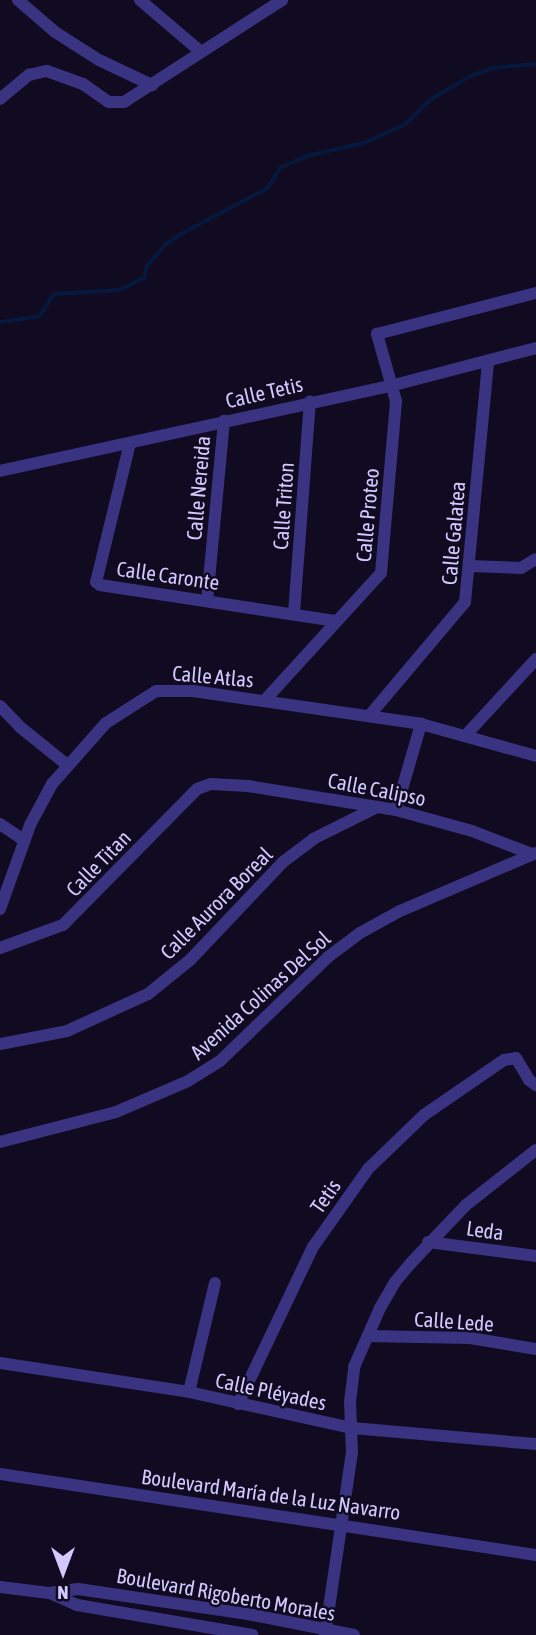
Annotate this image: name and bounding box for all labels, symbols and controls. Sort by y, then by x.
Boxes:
street label: Calle Tetis [223,371,305,413]
street label: Calle Nereida [181,435,215,541]
street label: Calle Triton [267,462,299,550]
street label: Calle Proteo [350,467,384,563]
street label: Calle Galatea [436,480,470,586]
street label: Calle Caronte [115,555,221,595]
street label: Calle Atlas [171,660,255,692]
street label: Calle Calipso [326,767,428,811]
street label: Calle Titan [60,825,136,901]
street label: Calle Aurora Boreal [155,842,277,964]
street label: Avenida Colinas Del Sol [185,925,335,1065]
street label: Tetis [304,1174,346,1218]
street label: Leda [465,1215,505,1245]
street label: Calle Lede [413,1306,495,1336]
street label: Calle Pléyades [213,1367,329,1415]
street label: Boulevard María de la Luz Navarro [140,1463,402,1525]
north arrow [28,1537,98,1607]
street label: Boulevard Rigoberto Morales [115,1562,337,1626]
text: N [57,1582,69,1604]

